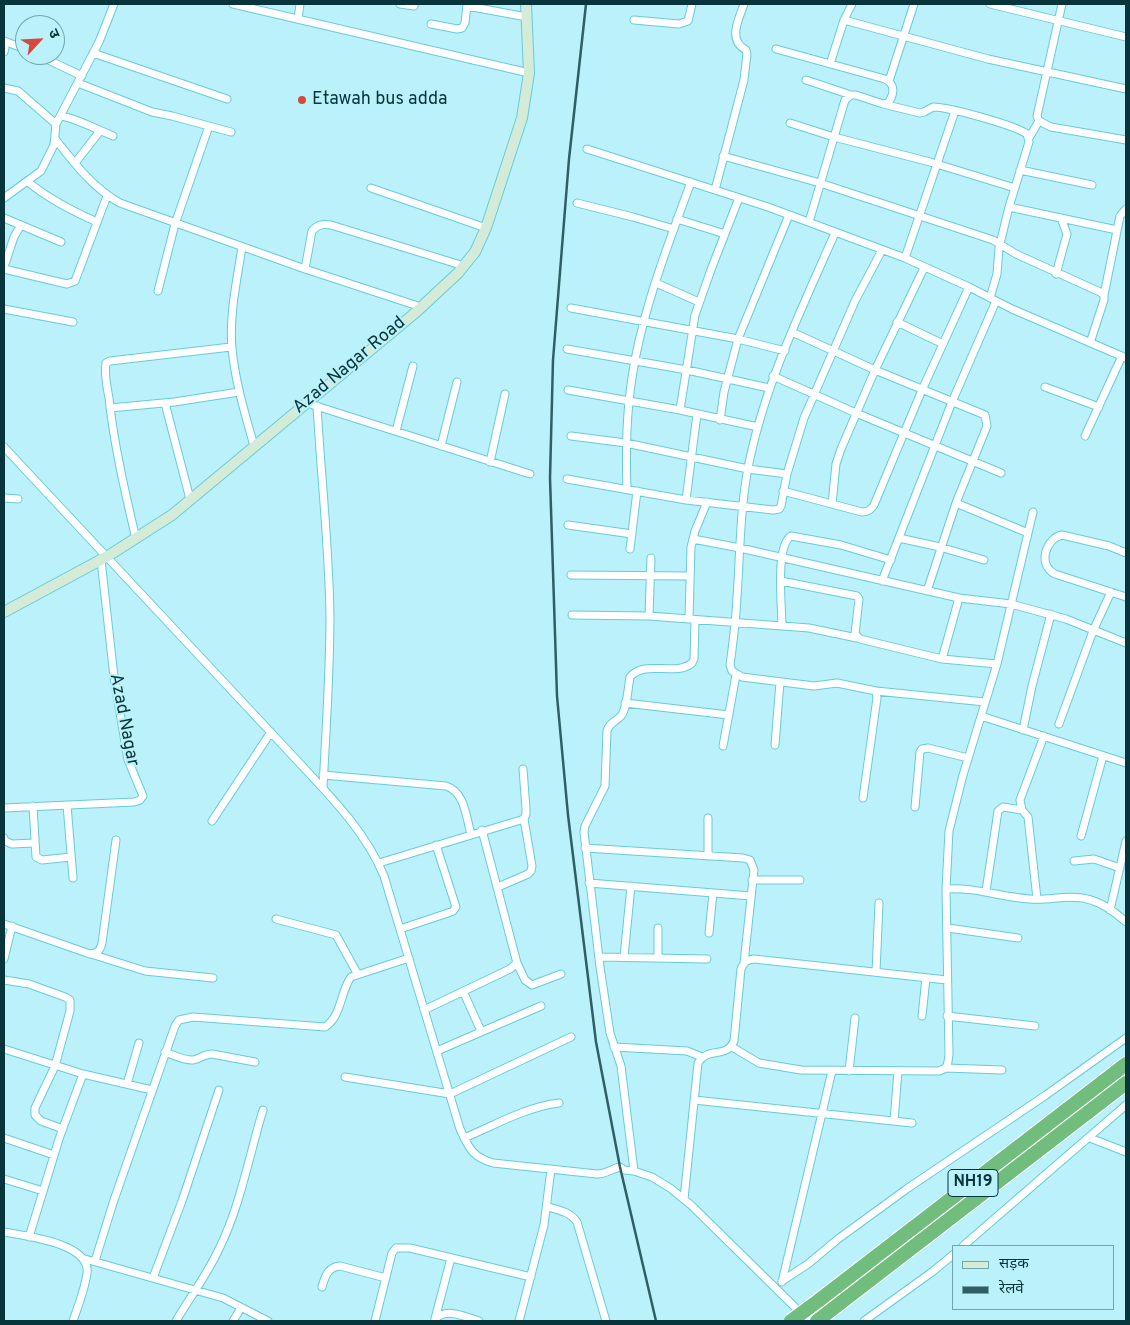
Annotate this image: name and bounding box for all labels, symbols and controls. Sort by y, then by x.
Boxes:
north arrow [15,15,65,65]
text: उ [44,27,63,41]
place label: Etawah bus adda [312,89,447,111]
marker: Etawah bus adda [296,94,308,106]
street label: Azad Nagar Road [289,313,411,419]
street label: Azad Nagar [103,672,143,768]
road number: NH19 [948,1170,998,1196]
legend [952,1245,1115,1310]
text: सड़क [999,1255,1029,1274]
text: रेलवे [999,1280,1024,1299]

